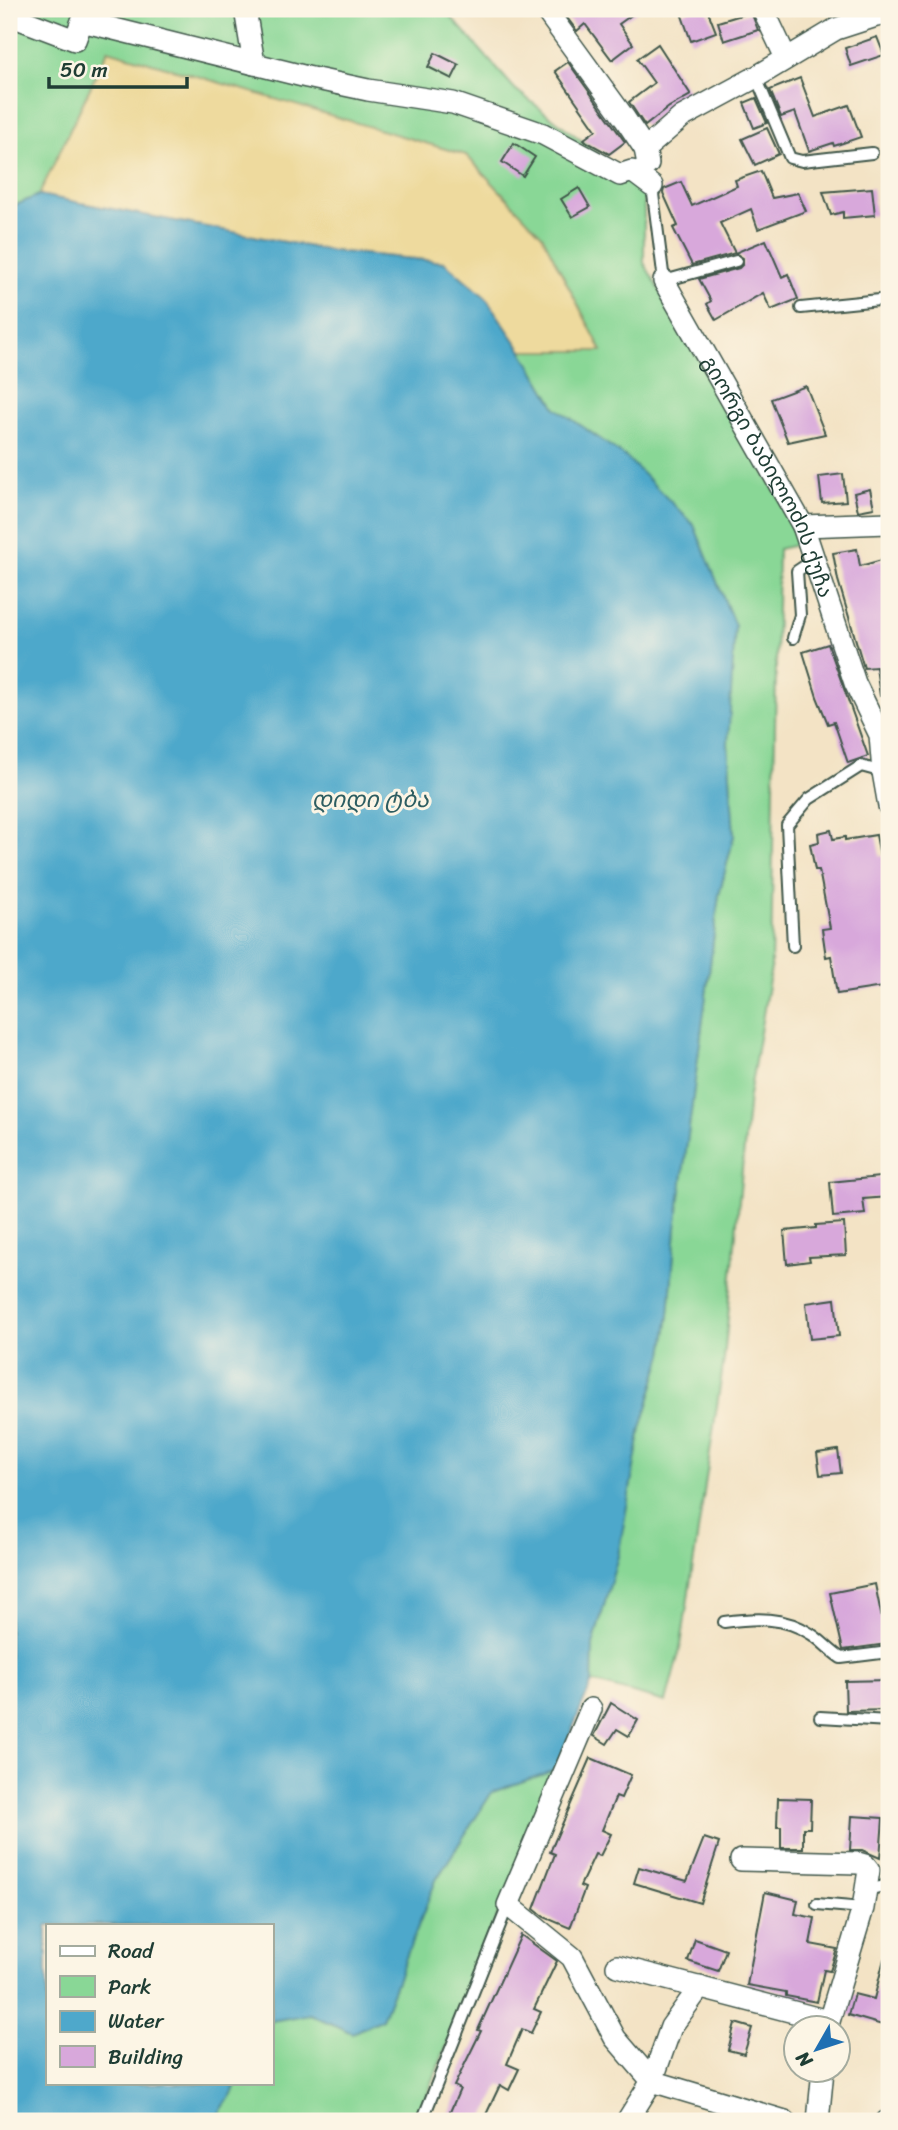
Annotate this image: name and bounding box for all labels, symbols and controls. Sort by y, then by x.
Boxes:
scale bar [49,46,187,90]
text: 50 m [60,51,108,89]
street label: გიორგი ბაბილოძის ქუჩა [691,348,844,603]
water label: დიდი ტბა [311,779,429,820]
legend [46,1924,273,2084]
text: Road [108,1932,155,1970]
text: Park [108,1968,151,2006]
text: Water [108,2002,165,2040]
north arrow [782,2014,852,2084]
text: Building [108,2038,184,2076]
text: N [787,2043,822,2076]

